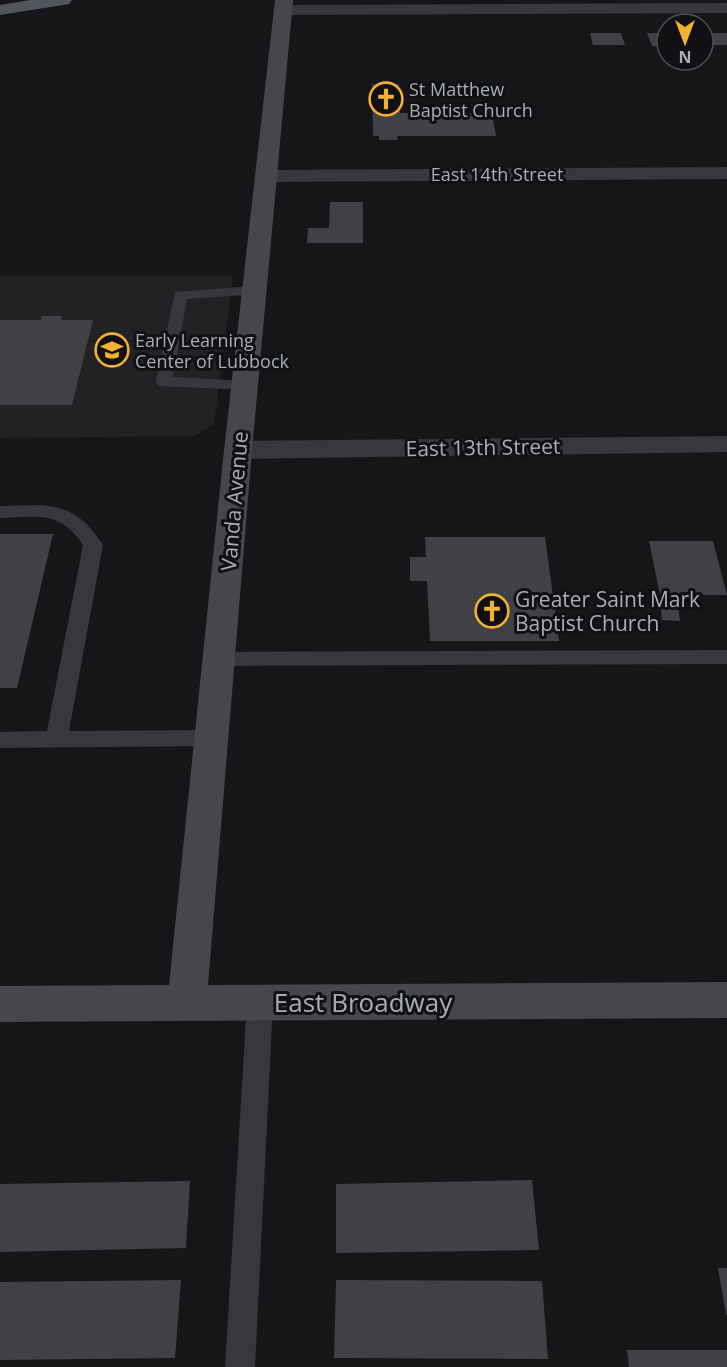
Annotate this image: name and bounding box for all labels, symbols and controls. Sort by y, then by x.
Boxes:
north arrow [655,12,715,72]
text: N [678,46,692,68]
place label: St Matthew Baptist Church [409,77,533,122]
church icon: St Matthew Baptist Church [368,81,404,117]
street label: East 14th Street [431,162,563,186]
place label: Early Learning Center of Lubbock [135,328,290,373]
school or university icon: Early Learning Center of Lubbock [94,332,130,368]
street label: Vanda Avenue [214,430,254,572]
street label: East 13th Street [405,432,561,462]
place label: Greater Saint Mark Baptist Church [515,585,700,637]
church icon: Greater Saint Mark Baptist Church [474,593,510,629]
street label: East Broadway [274,984,453,1020]

